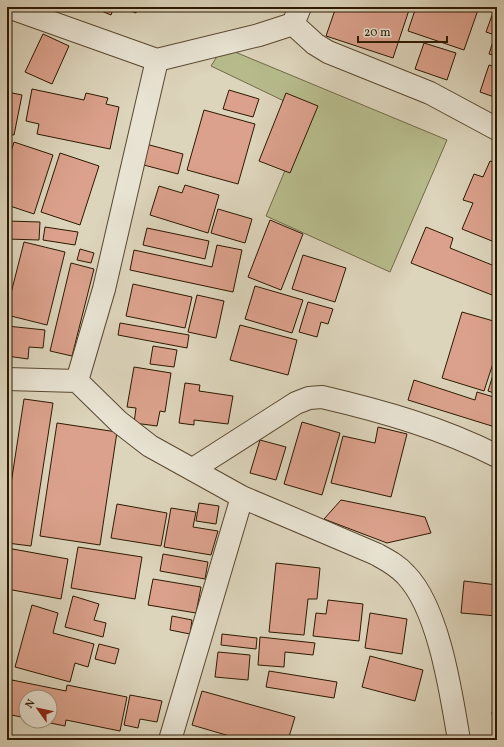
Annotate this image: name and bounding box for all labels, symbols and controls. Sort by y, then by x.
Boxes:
scale bar [358,18,447,44]
text: 20 m [364,25,391,41]
north arrow [18,689,58,729]
text: N [22,697,39,712]

